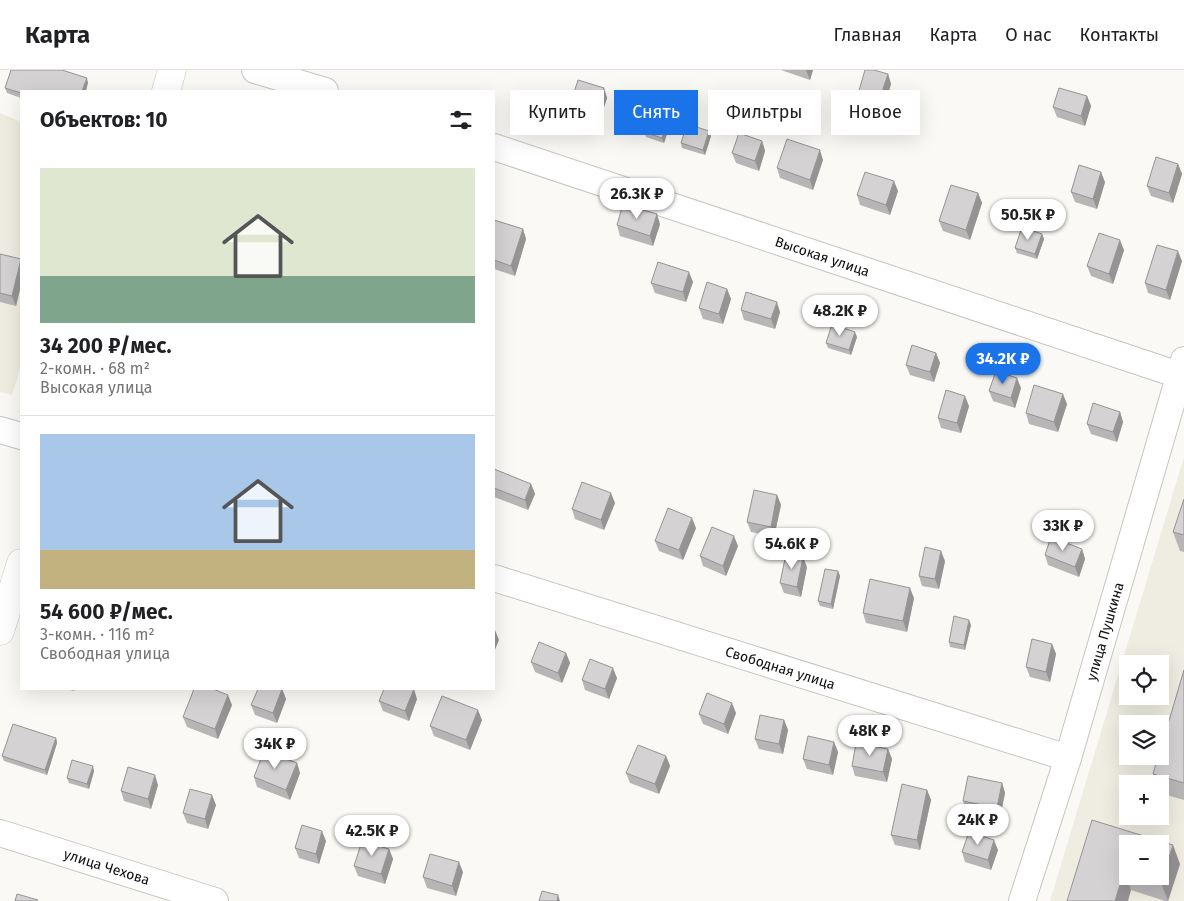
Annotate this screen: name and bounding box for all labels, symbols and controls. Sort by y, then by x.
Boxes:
text: Карта [25,21,90,49]
text: Главная [834,24,902,46]
text: Карта [930,24,977,46]
text: О нас [1005,24,1052,46]
text: Контакты [1080,24,1159,46]
chip: Купить [510,90,604,135]
chip: Снять [614,90,698,135]
chip: Фильтры [708,90,821,135]
chip: Новое [831,90,920,135]
icon: filters [447,106,475,134]
text: Объектов: 10 [40,107,167,133]
pin: 26.3K ₽ [591,178,683,220]
text: 26.3K ₽ [610,184,664,203]
pin: 50.5K ₽ [982,198,1074,241]
icon: home [213,201,303,291]
text: 50.5K ₽ [1001,205,1055,224]
street label: Высокая улица [773,233,872,280]
pin: 48.2K ₽ [794,294,886,337]
text: 48.2K ₽ [813,301,867,320]
text: 34 200 ₽/мес. [40,333,172,359]
pin: 34.2K ₽ [957,342,1049,385]
text: 34.2K ₽ [977,349,1029,368]
text: 2-комн. · 68 m² [40,359,150,378]
text: Высокая улица [40,378,153,397]
icon: home [213,466,303,556]
pin: 33K ₽ [1028,510,1098,552]
text: 33K ₽ [1043,516,1083,535]
pin: 54.6K ₽ [746,528,838,570]
text: 54.6K ₽ [765,534,819,553]
street label: улица Пушкина [1083,580,1128,683]
text: 54 600 ₽/мес. [40,599,173,625]
text: 3-комн. · 116 m² [40,625,155,644]
street label: Свободная улица [723,643,837,693]
text: Свободная улица [40,644,170,663]
map controls [1119,655,1169,885]
button: locate [1119,655,1169,705]
pin: 48K ₽ [835,714,905,757]
button: layers [1119,715,1169,765]
text: 48K ₽ [849,721,891,740]
pin: 34K ₽ [240,728,310,770]
text: 34K ₽ [255,734,295,753]
button: + [1119,775,1169,825]
pin: 24K ₽ [943,804,1013,846]
text: 24K ₽ [958,810,998,829]
pin: 42.5K ₽ [326,814,418,857]
text: 42.5K ₽ [345,821,399,840]
button: − [1119,835,1169,885]
street label: улица Чехова [62,846,152,889]

